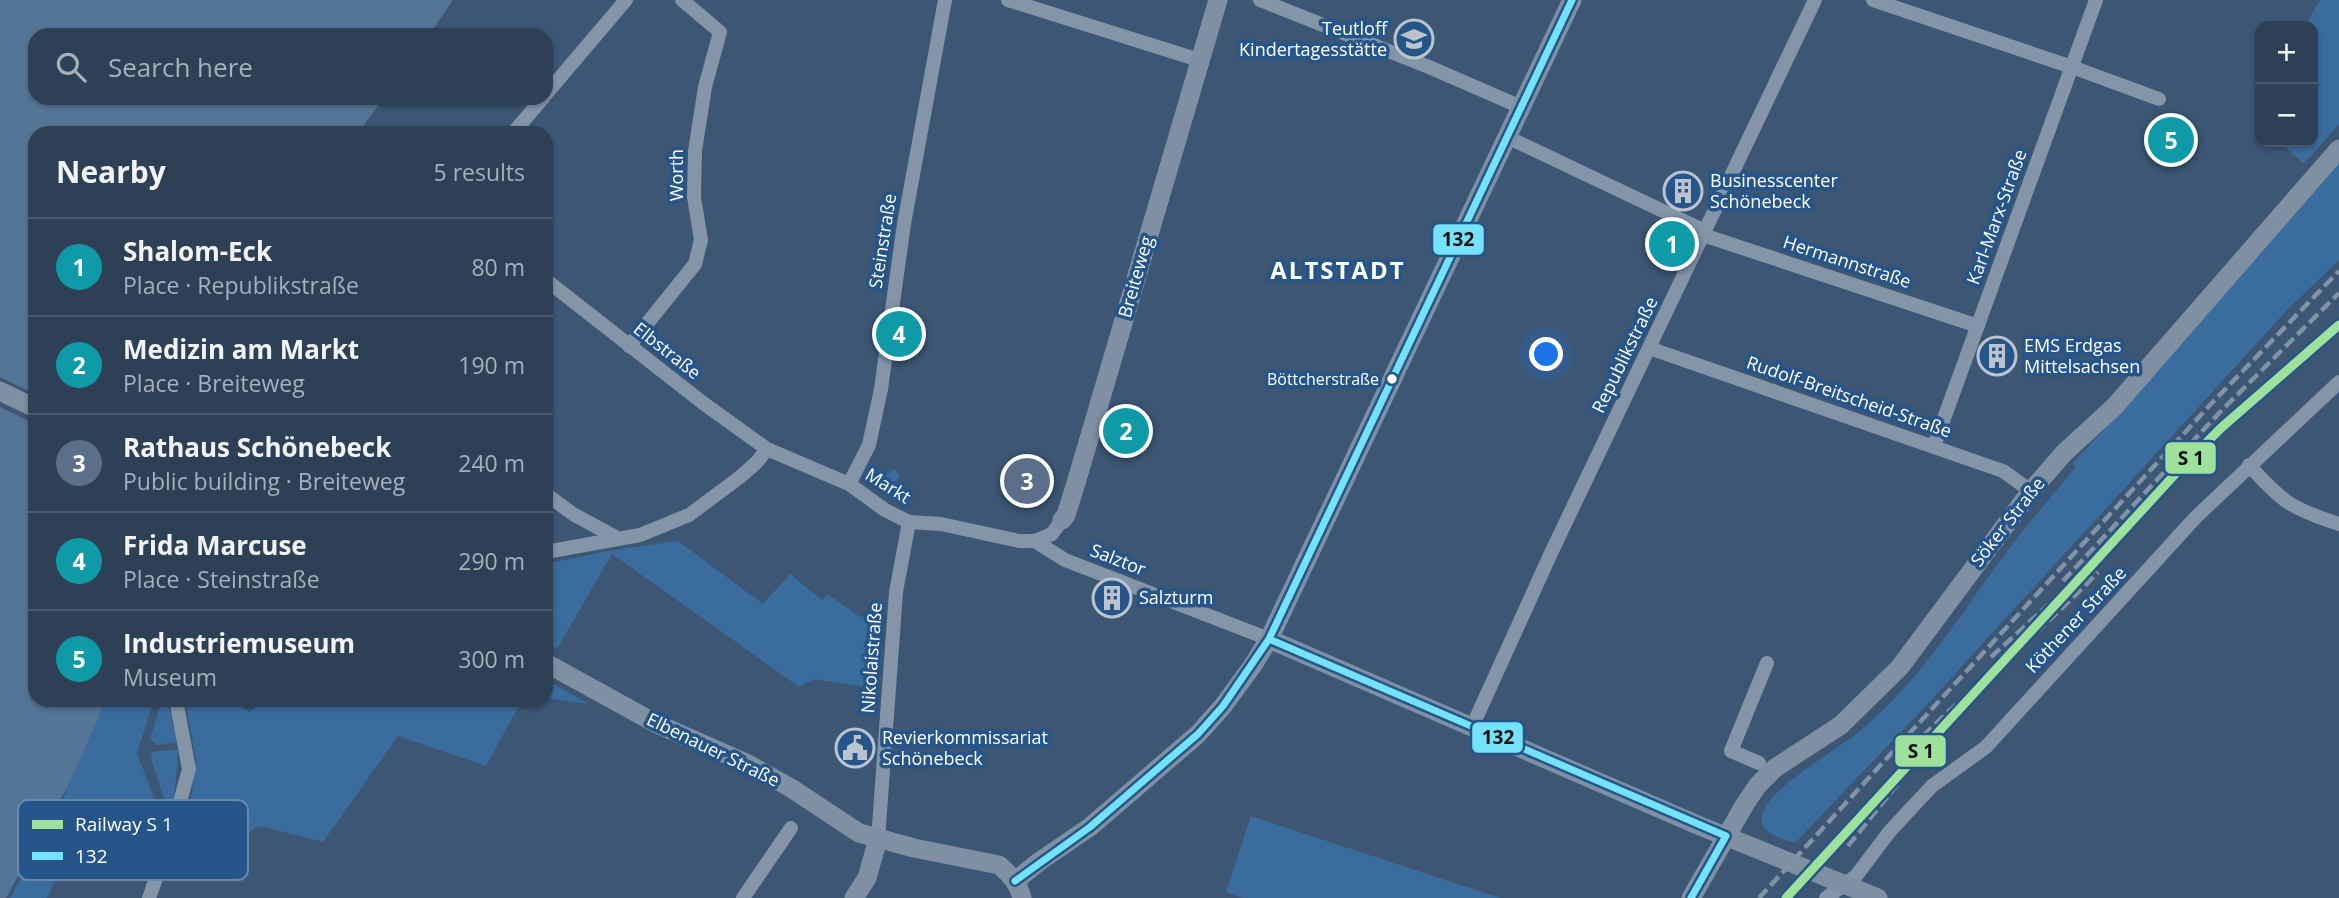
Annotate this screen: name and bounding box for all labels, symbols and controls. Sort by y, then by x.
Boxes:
place label: Teutloff Kindertagesstätte [1239,16,1388,61]
school or university icon: Teutloff Kindertagesstätte [1393,18,1435,60]
map controls [2255,21,2318,147]
button: + [2255,21,2318,84]
search box [28,28,553,105]
icon: search [52,48,90,86]
text: Search here [108,49,253,85]
button: − [2255,84,2318,147]
pin: 5 [2148,114,2194,166]
street label: Karl-Marx-Straße [1960,146,2032,288]
street label: Worth [664,149,688,201]
text: Nearby [56,151,166,192]
text: 5 results [434,156,525,188]
place label: Businesscenter Schönebeck [1710,168,1838,213]
building icon: Businesscenter Schönebeck [1662,170,1704,212]
street label: Steinstraße [863,192,901,290]
pin: 1 [1649,218,1695,270]
line badge: 132 [1432,223,1485,256]
text: 132 [1442,226,1474,252]
street label: Hermannstraße [1780,229,1914,293]
text: Shalom-Eck [123,233,272,269]
street label: Breiteweg [1112,233,1158,320]
text: 1 [72,251,86,283]
text: 80 m [471,251,525,283]
district label: ALTSTADT [1270,253,1406,286]
text: Place · Republikstraße [123,269,359,301]
street label: Republikstraße [1586,292,1663,417]
pin: 4 [876,308,922,360]
street label: Elbstraße [629,316,706,384]
text: Medizin am Markt [123,331,359,367]
place label: EMS Erdgas Mittelsachsen [2024,333,2140,378]
building icon: EMS Erdgas Mittelsachsen [1976,335,2018,377]
your location [1529,337,1563,371]
text: 2 [72,349,86,381]
text: 190 m [458,349,525,381]
street label: Rudolf-Breitscheid-Straße [1744,350,1955,442]
text: Place · Breiteweg [123,367,305,399]
place label: Böttcherstraße [1267,368,1379,390]
marker: Böttcherstraße [1385,372,1399,386]
pin: 2 [1103,405,1149,457]
text: Rathaus Schönebeck [123,429,391,465]
line badge: S 1 [2164,441,2217,475]
text: S 1 [2178,445,2204,471]
text: 3 [72,447,86,479]
text: 240 m [458,447,525,479]
pin: 3 [1004,455,1050,507]
street label: Markt [861,462,916,508]
text: Public building · Breiteweg [123,465,405,497]
street label: Söker Straße [1965,472,2050,571]
text: Frida Marcuse [123,527,307,563]
street label: Salztor [1087,538,1150,581]
text: 4 [72,545,86,577]
text: 290 m [458,545,525,577]
street label: Köthener Straße [2020,561,2131,678]
text: Place · Steinstraße [123,563,320,595]
building icon: Salzturm [1091,577,1133,619]
place label: Salzturm [1139,585,1213,609]
street label: Nikolaistraße [855,602,887,714]
text: Industriemuseum [123,625,355,661]
text: 5 [72,643,86,675]
text: 300 m [458,643,525,675]
text: Museum [123,661,217,693]
street label: Elbenauer Straße [643,707,784,792]
line badge: 132 [1471,721,1524,754]
text: 132 [1482,724,1514,750]
place label: Revierkommissariat Schönebeck [882,725,1048,770]
public building icon: Revierkommissariat Schönebeck [834,727,876,769]
line badge: S 1 [1894,734,1947,768]
text: S 1 [1908,738,1934,764]
legend [18,800,248,880]
text: Railway S 1 [75,811,173,837]
text: 132 [75,843,108,869]

